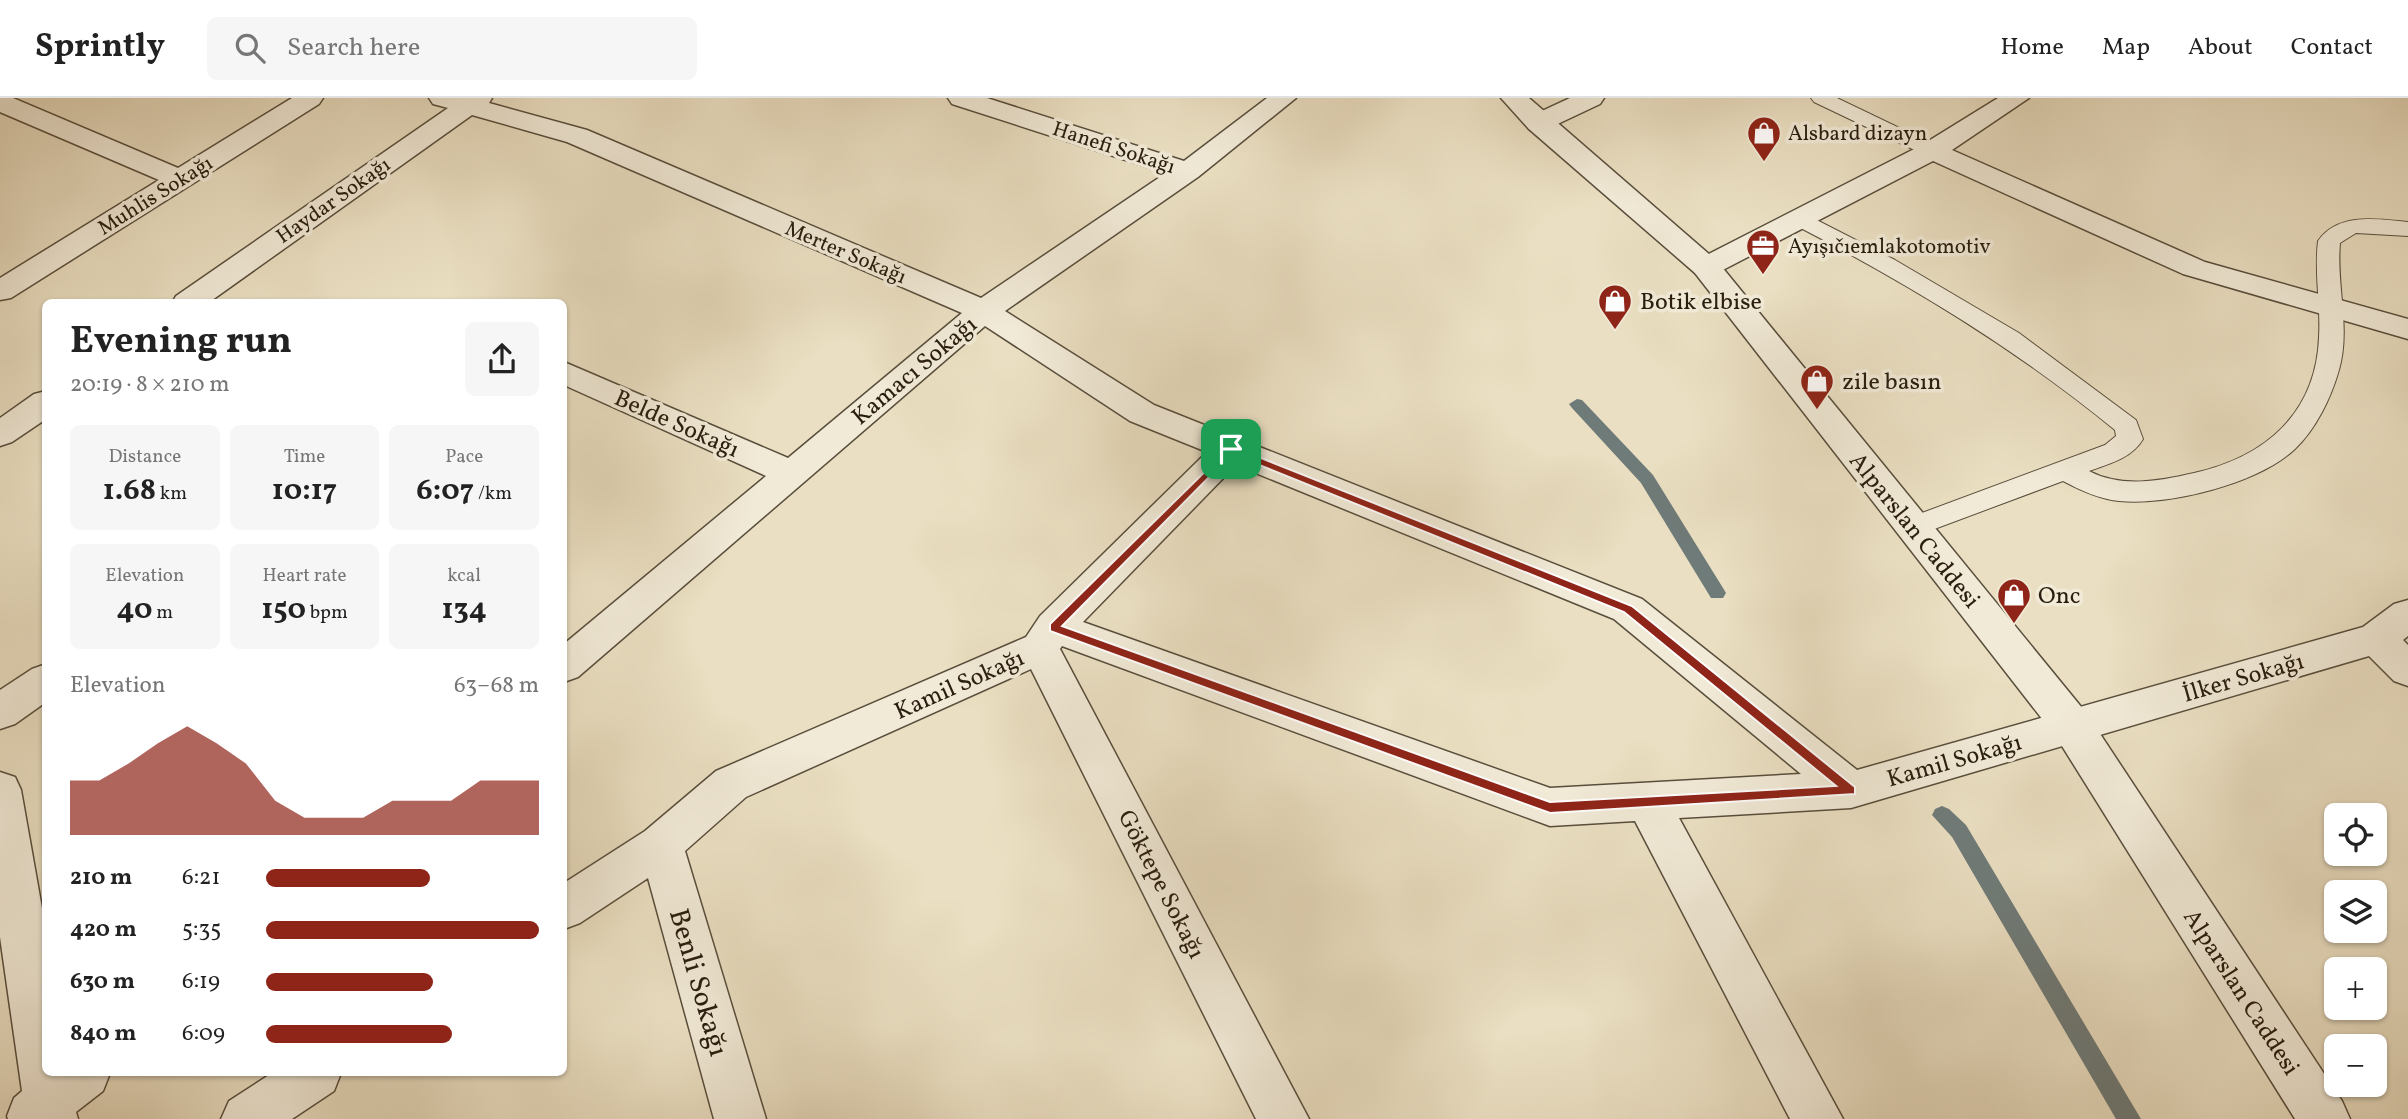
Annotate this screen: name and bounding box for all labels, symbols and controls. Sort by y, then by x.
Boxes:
search box [207,17,697,80]
text: Sprintly [35,25,165,71]
icon: search [231,29,269,67]
text: Search here [287,30,420,66]
text: Home [2000,31,2064,65]
text: Map [2102,31,2150,65]
text: About [2188,31,2253,65]
text: Contact [2291,31,2373,65]
shop icon: Alsbard dizayn [1745,114,1783,163]
street label: Hanefi Sokağı [1048,115,1179,182]
place label: Alsbard dizayn [1788,120,1927,149]
street label: Muhlis Sokağı [93,149,219,243]
street label: Haydar Sokağı [271,151,397,251]
street label: Merter Sokağı [780,215,911,292]
office icon: Ayışıčıemlakotomotiv [1744,227,1782,276]
place label: Ayışıčıemlakotomotiv [1788,233,1991,262]
shop icon: Botik elbise [1596,282,1634,331]
place label: Botik elbise [1640,286,1762,320]
street label: Kamacı Sokağı [845,309,985,434]
text: Evening run [70,316,292,369]
button: share [465,322,539,396]
shop icon: zile basın [1798,362,1836,411]
place label: zile basın [1842,366,1942,400]
text: 20:19 · 8 × 210 m [70,369,230,401]
street label: Belde Sokağı [608,382,744,468]
pin [1201,419,1261,479]
icon: arrive [1212,430,1250,468]
text: Distance [108,444,181,470]
text: Time [284,444,325,470]
text: Pace [445,444,483,470]
street label: Alparslan Caddesi [1840,446,1987,617]
text: 1.68 [103,470,156,512]
text: 10:17 [272,470,337,512]
text: 6:07 [416,470,474,512]
text: km [156,481,187,507]
text: /km [474,481,512,507]
text: Elevation [105,563,184,589]
text: Heart rate [263,563,346,589]
text: kcal [447,563,481,589]
shop icon: Onc [1995,576,2033,625]
place label: Onc [2038,580,2081,614]
text: 40 [116,589,153,631]
text: 150 [261,589,306,631]
text: 134 [441,589,487,631]
text: m [153,600,173,626]
text: bpm [306,600,348,626]
street label: Kamil Sokağı [889,642,1030,730]
street label: İlker Sokağı [2179,645,2308,712]
text: Elevation [70,670,166,702]
text: 63–68 m [454,670,539,702]
street label: Kamil Sokağı [1883,726,2026,797]
map controls [2324,803,2387,1097]
button: locate [2324,803,2387,866]
street label: Göktepe Sokağı [1108,805,1212,965]
text: 210 m [70,862,132,894]
text: 6:21 [182,862,220,894]
button: layers [2324,880,2387,943]
street label: Alparslan Caddesi [2174,903,2307,1083]
street label: Benli Sokağı [658,904,737,1061]
text: 420 m [70,914,137,946]
text: 5:35 [182,914,221,946]
button: + [2324,957,2387,1020]
text: 630 m [70,966,135,998]
text: 6:19 [182,966,220,998]
text: 840 m [70,1018,136,1050]
text: 6:09 [182,1018,225,1050]
button: − [2324,1034,2387,1097]

